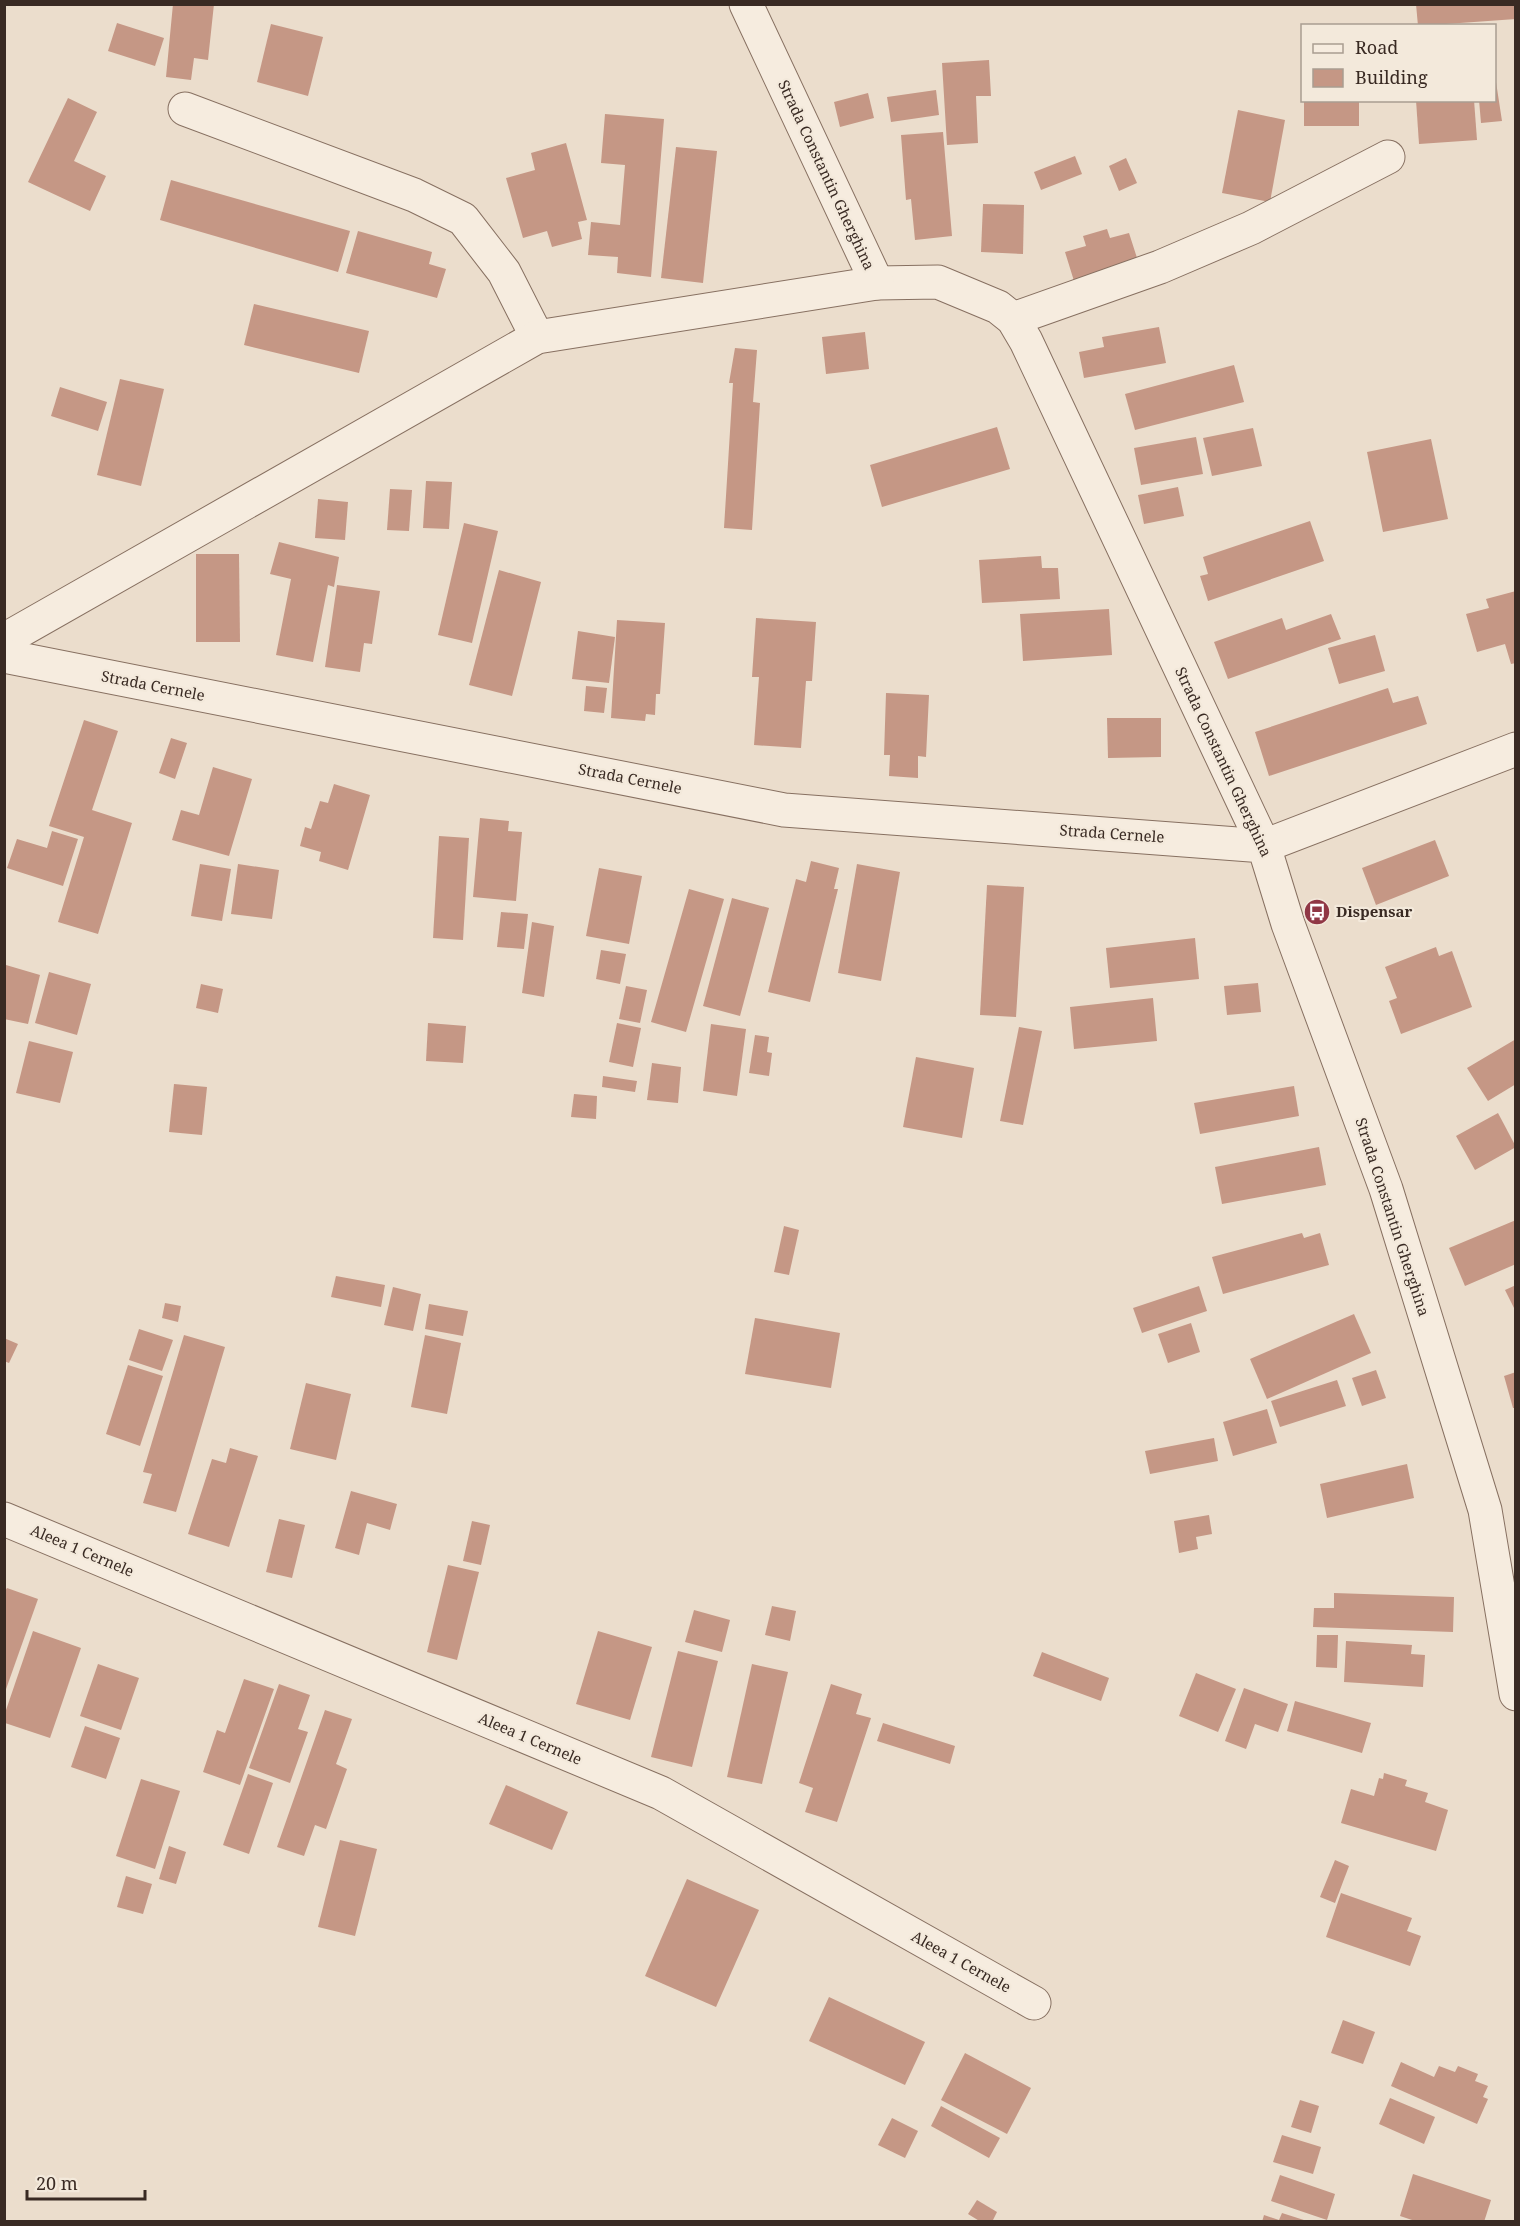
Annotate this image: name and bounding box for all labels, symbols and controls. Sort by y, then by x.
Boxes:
legend [1301,24,1496,102]
text: Road [1355,35,1398,59]
text: Building [1355,65,1428,89]
street label: Strada Constantin Gherghina [774,76,880,273]
street label: Strada Constantin Gherghina [1171,663,1277,860]
street label: Strada Cernele [100,665,207,705]
street label: Strada Cernele [577,758,684,798]
street label: Strada Cernele [1059,819,1165,847]
bus stop icon: Dispensar [1302,897,1332,927]
place label: Dispensar [1336,901,1412,921]
street label: Strada Constantin Gherghina [1351,1115,1435,1318]
street label: Aleea 1 Cernele [28,1519,137,1581]
street label: Aleea 1 Cernele [476,1707,585,1769]
street label: Aleea 1 Cernele [908,1926,1015,1997]
scale bar [27,2163,146,2201]
text: 20 m [36,2171,78,2195]

